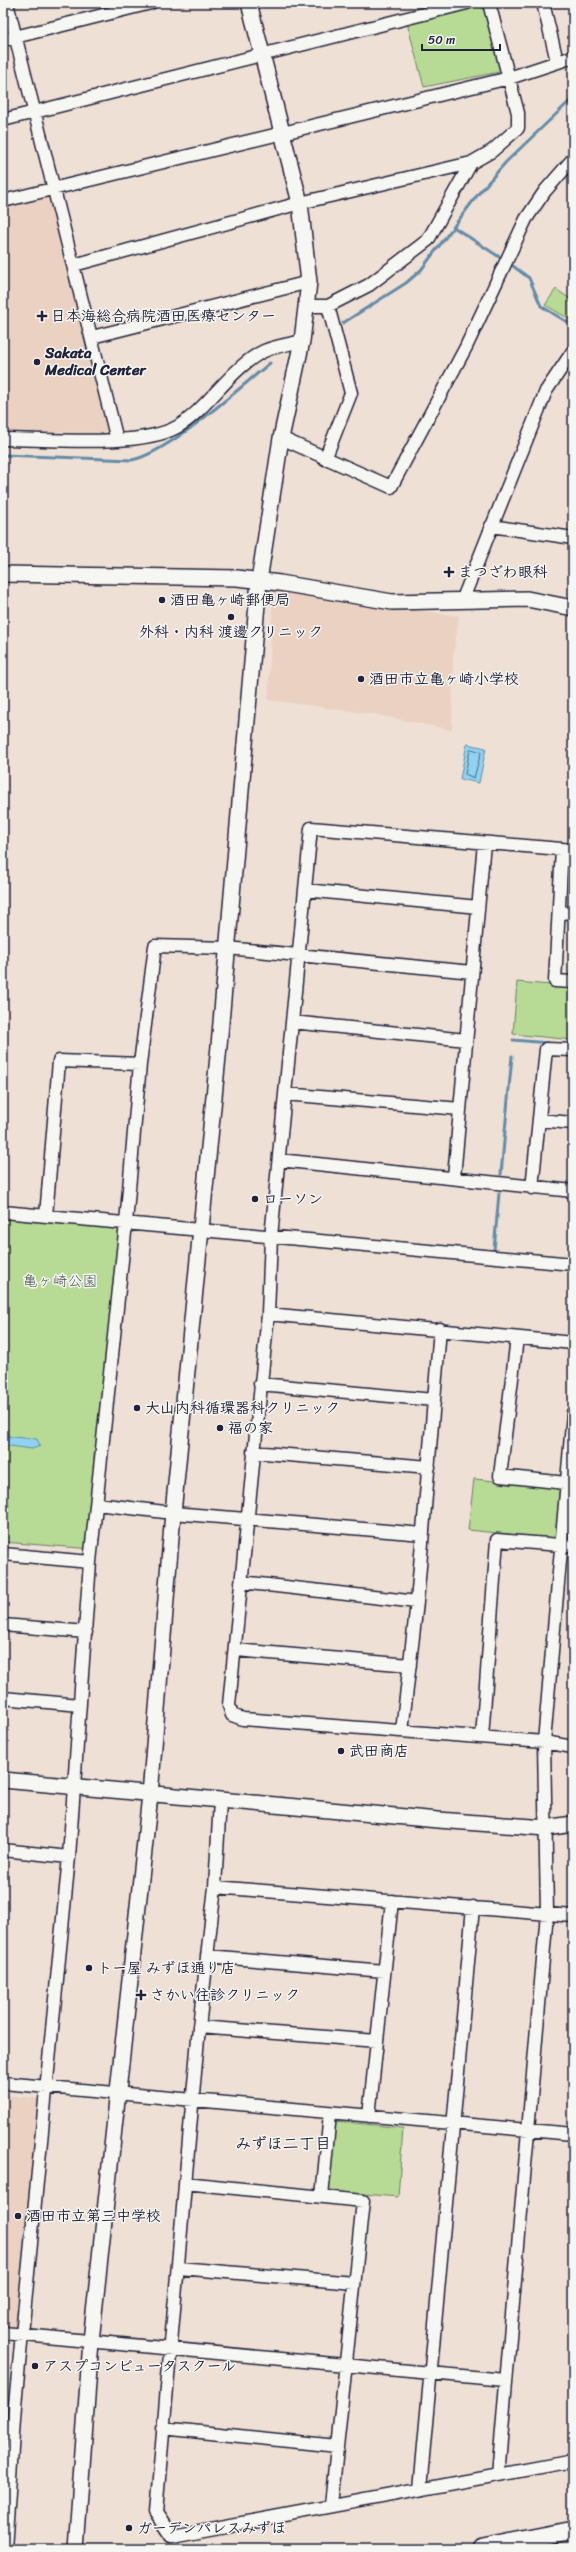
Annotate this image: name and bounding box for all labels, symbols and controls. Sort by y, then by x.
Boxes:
scale bar [422,26,500,52]
text: 50 m [428,29,455,51]
place label: 日本海総合病院酒田医療センター [51,303,276,329]
marker: 日本海総合病院酒田医療センター [36,310,48,322]
place label: Sakata Medical Center [44,340,148,383]
marker: Sakata Medical Center [32,357,42,367]
place label: まつざわ眼科 [458,559,548,585]
marker: まつざわ眼科 [443,566,455,578]
place label: 酒田亀ヶ崎郵便局 [170,587,290,613]
marker: 酒田亀ヶ崎郵便局 [157,595,167,605]
marker: 外科・内科 渡邊クリニック [226,612,236,622]
place label: 外科・内科 渡邊クリニック [139,619,323,645]
place label: 酒田市立亀ヶ崎小学校 [369,666,519,692]
marker: 酒田市立亀ヶ崎小学校 [356,674,366,684]
place label: ローソン [263,1186,323,1212]
marker: ローソン [250,1194,260,1204]
park label: 亀ヶ崎公園 [22,1268,98,1294]
place label: 大山内科循環器科クリニック [145,1395,340,1421]
marker: 大山内科循環器科クリニック [132,1403,142,1413]
place label: 福の家 [228,1415,273,1441]
marker: 福の家 [215,1423,225,1433]
place label: 武田商店 [349,1738,409,1764]
marker: 武田商店 [336,1746,346,1756]
place label: トー屋 みずほ通り店 [97,1955,236,1981]
marker: トー屋 みずほ通り店 [84,1963,94,1973]
place label: さかい往診クリニック [150,1982,300,2008]
marker: さかい往診クリニック [135,1989,147,2001]
district label: みずほ二丁目 [235,2129,331,2158]
place label: 酒田市立第三中学校 [26,2203,161,2229]
marker: 酒田市立第三中学校 [13,2211,23,2221]
place label: アスプコンピュータスクール [43,2353,236,2379]
marker: アスプコンピュータスクール [30,2361,40,2371]
place label: ガーデンパレスみずほ [137,2515,286,2541]
marker: ガーデンパレスみずほ [124,2523,134,2533]

